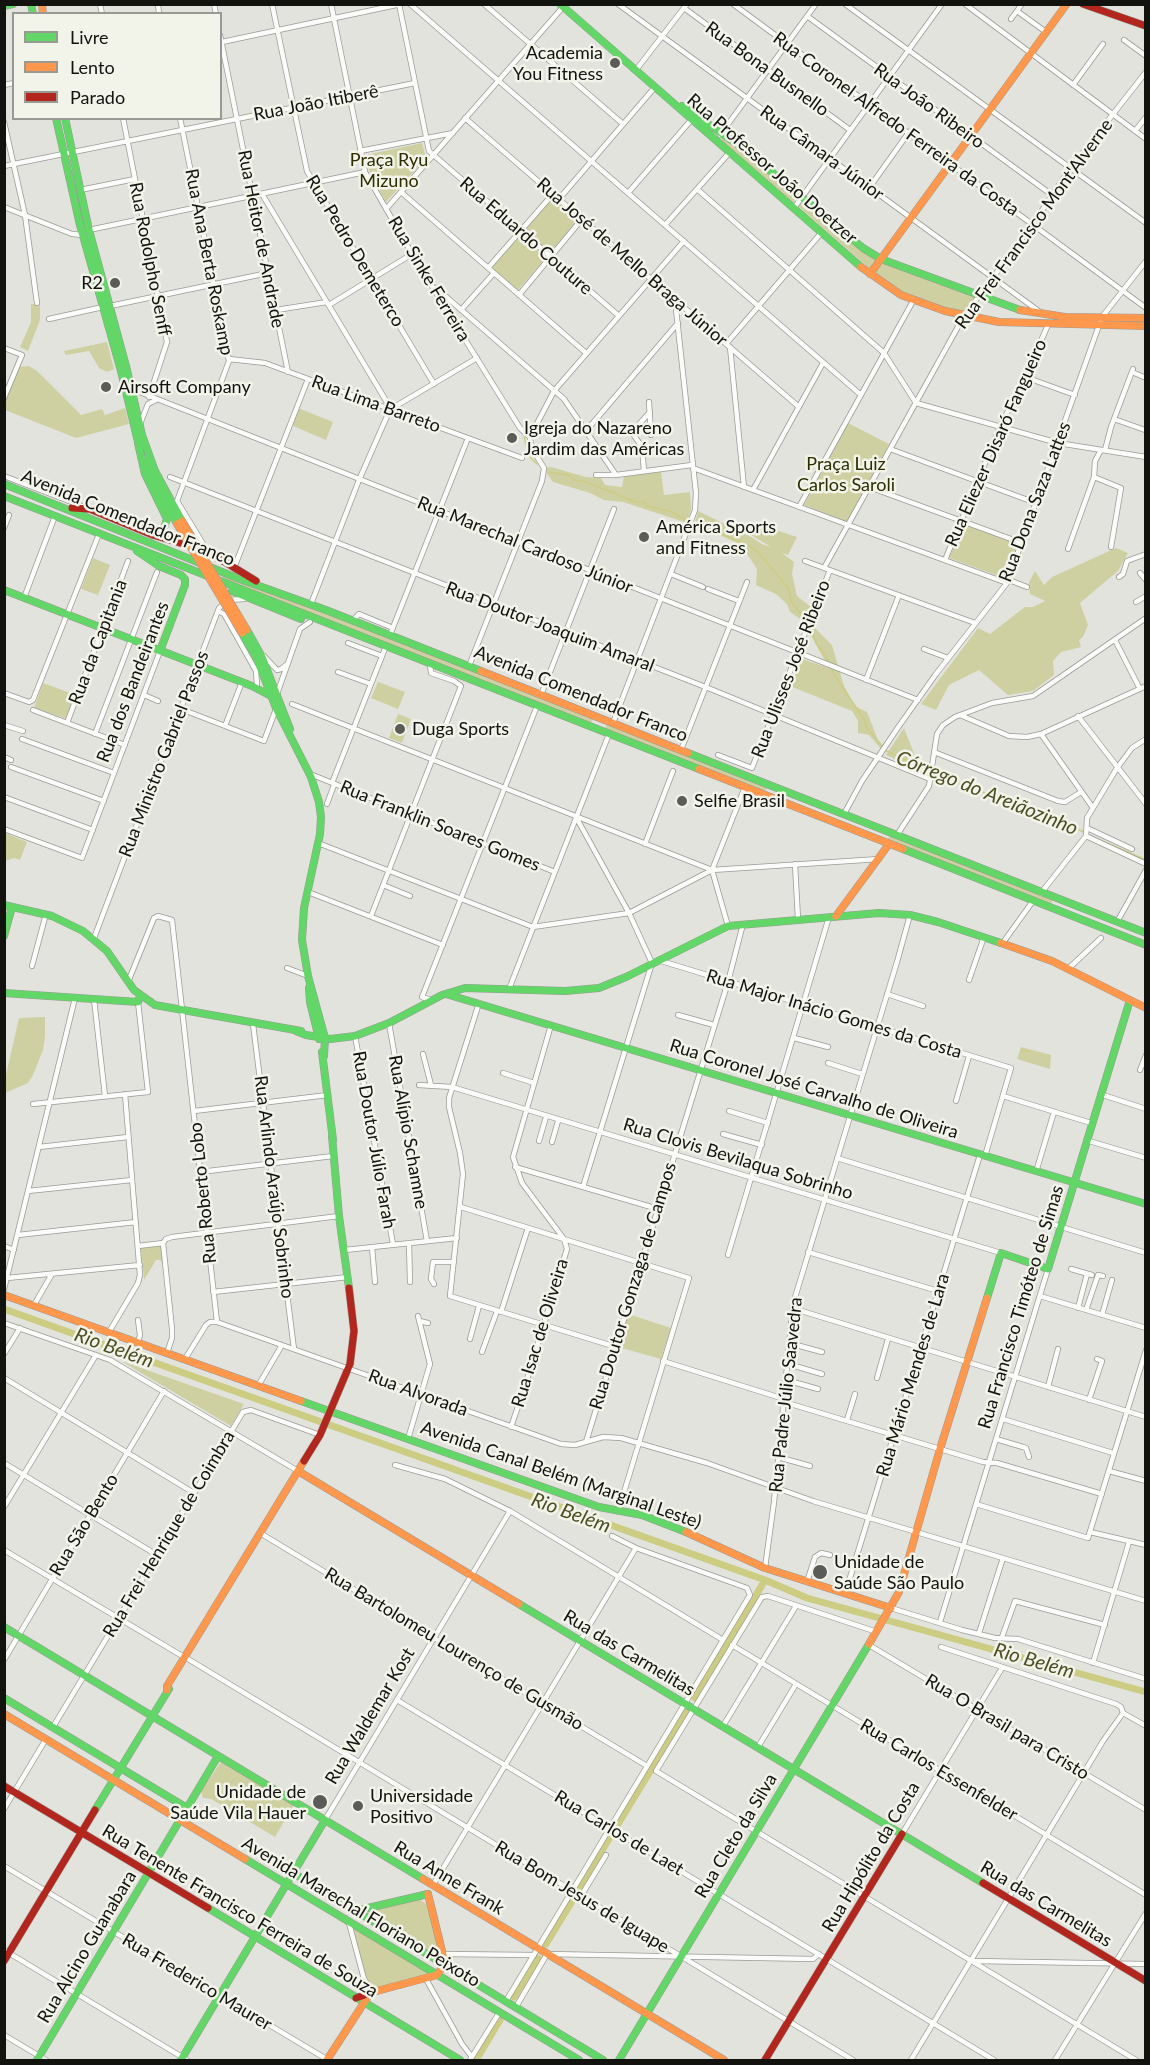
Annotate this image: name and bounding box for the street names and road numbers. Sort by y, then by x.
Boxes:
street label: Rua Bona Busnello [701,17,833,121]
street label: Rua Coronel Alfredo Ferreira da Costa [769,27,1023,221]
street label: Rua João Ribeiro [869,59,989,153]
street label: Rua João Itiberê [252,80,380,126]
street label: Rua Professor João Doetzer [682,89,862,249]
street label: Rua Câmara Júnior [756,101,888,205]
street label: Rua Frei Francisco Mont'Alverne [951,115,1117,333]
street label: Rua Heitor de Andrade [233,148,289,330]
street label: Rua Ana Berta Roskamp [180,167,238,357]
street label: Rua Pedro Demeterco [301,171,409,331]
street label: Rua Eduardo Couture [455,172,597,300]
street label: Rua José de Mello Braga Júnior [532,173,732,351]
street label: Rua Rodolpho Senff [125,180,175,338]
street label: Rua Sinke Ferreira [383,213,475,345]
street label: Rua Eliezer Disaró Fangueiro [940,336,1052,550]
street label: Rua Lima Barreto [309,371,443,437]
street label: Rua Dona Saza Lattes [994,419,1076,585]
street label: Avenida Comendador Franco [18,465,238,571]
street label: Rua Marechal Cardoso Júnior [414,492,636,598]
street label: Rua da Capitania [64,576,132,708]
street label: Rua Doutor Joaquim Amaral [443,577,657,677]
street label: Rua Ulisses José Ribeiro [747,577,835,761]
street label: Rua dos Bandeirantes [92,599,174,765]
street label: Avenida Comendador Franco [471,641,691,747]
street label: Rua Ministro Gabriel Passos [115,648,213,860]
street label: Rua Franklin Soares Gomes [337,776,543,876]
street label: Rua Major Inácio Gomes da Costa [704,965,964,1063]
street label: Rua Coronel José Carvalho de Oliveira [667,1035,961,1143]
street label: Rua Doutor Júlio Farah [348,1049,400,1231]
street label: Rua Alípio Schamne [384,1053,432,1211]
street label: Rua Arlindo Araújo Sobrinho [250,1074,298,1300]
street label: Rua Clovis Bevilaqua Sobrinho [620,1114,856,1204]
street label: Rua Roberto Lobo [185,1121,221,1265]
street label: Rua Doutor Gonzaga de Campos [585,1160,681,1412]
street label: Rua Francisco Timóteo de Simas [974,1183,1068,1431]
street label: Rua Isac de Oliveira [507,1256,573,1410]
street label: Rua Mário Mendes de Lara [872,1271,954,1479]
street label: Rua Padre Júlio Saavedra [765,1296,807,1494]
street label: Rua Alvorada [365,1365,471,1421]
street label: Avenida Canal Belém (Marginal Leste) [418,1417,704,1533]
street label: Rua Frei Henrique de Coimbra [99,1427,239,1641]
street label: Rua São Bento [45,1470,123,1580]
street label: Rua Bartolomeu Lourenço de Gusmão [321,1563,587,1735]
street label: Rua das Carmelitas [559,1605,699,1701]
street label: Rua Waldemar Kost [321,1644,419,1788]
street label: Rua O Brasil para Cristo [921,1669,1093,1785]
street label: Rua Carlos Essenfelder [856,1714,1022,1826]
street label: Rua Cleto da Silva [690,1770,782,1902]
street label: Rua Hipólito da Costa [818,1778,924,1936]
street label: Rua Carlos de Laet [550,1786,688,1880]
street label: Rua Tenente Francisco Ferreira de Souza [98,1820,382,2002]
street label: Avenida Marechal Floriano Peixoto [238,1832,484,1992]
street label: Rua Bom Jesus de Iguape [491,1836,673,1958]
street label: Rua Anne Frank [390,1837,508,1919]
street label: Rua das Carmelitas [976,1856,1116,1952]
street label: Rua Alcino Guanabara [33,1867,141,2027]
street label: Rua Frederico Maurer [118,1929,276,2035]

